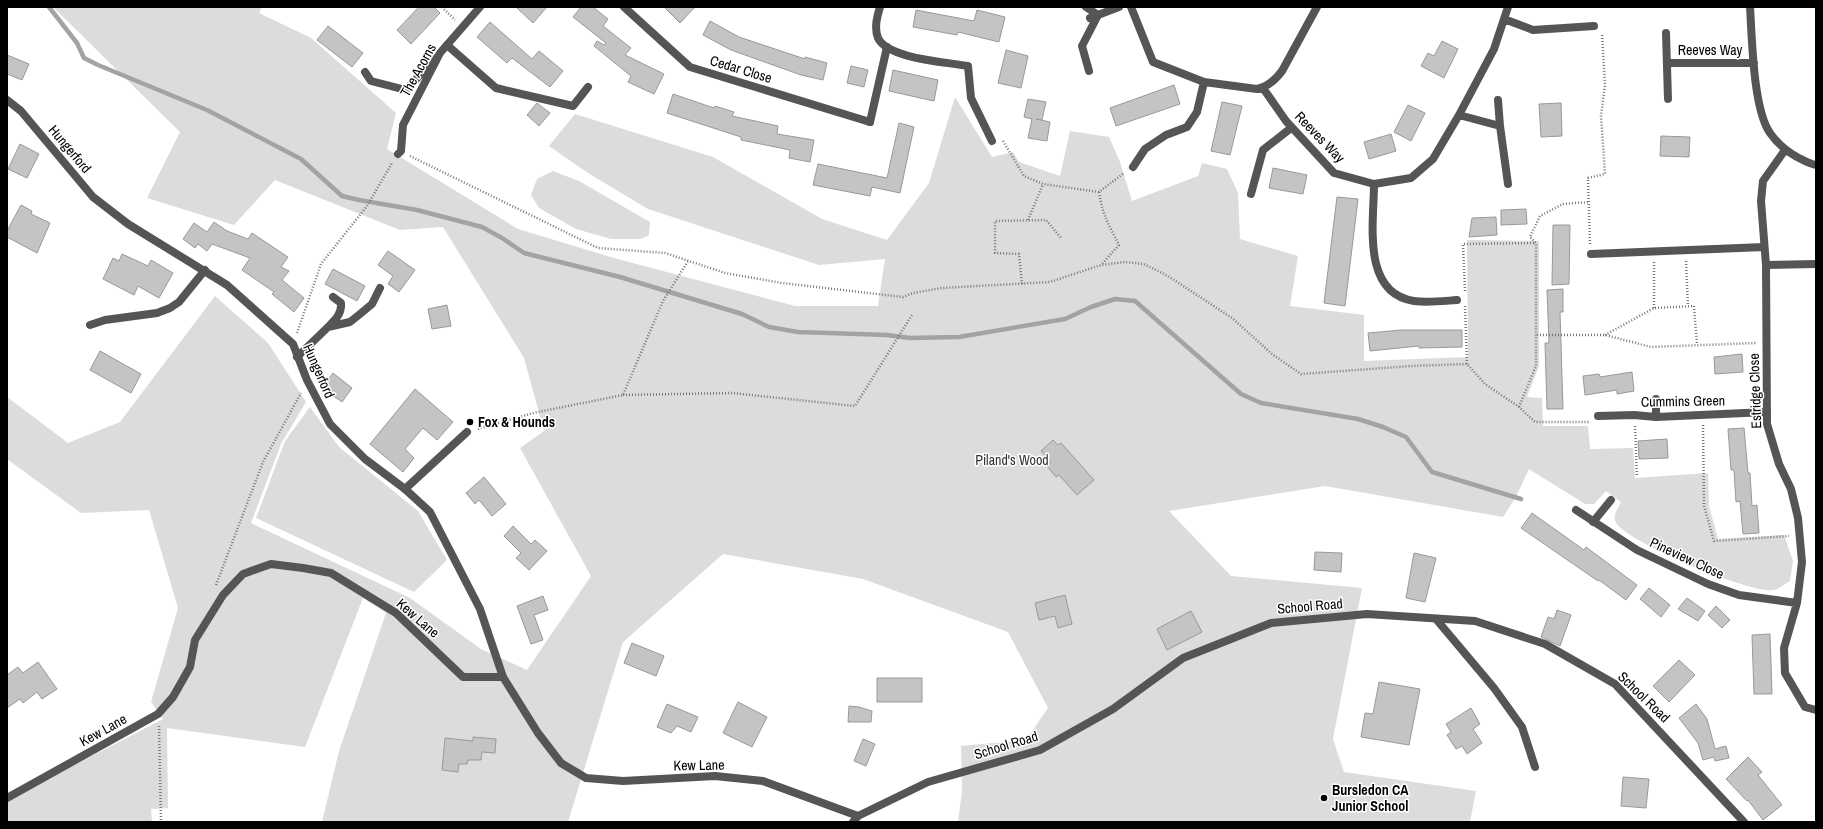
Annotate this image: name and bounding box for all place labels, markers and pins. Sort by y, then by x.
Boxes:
place label: Fox & Hounds [478,413,555,431]
marker: Fox & Hounds [465,417,475,427]
place label: Bursledon CA Junior School [1332,781,1409,815]
marker: Bursledon CA Junior School [1319,793,1329,803]

